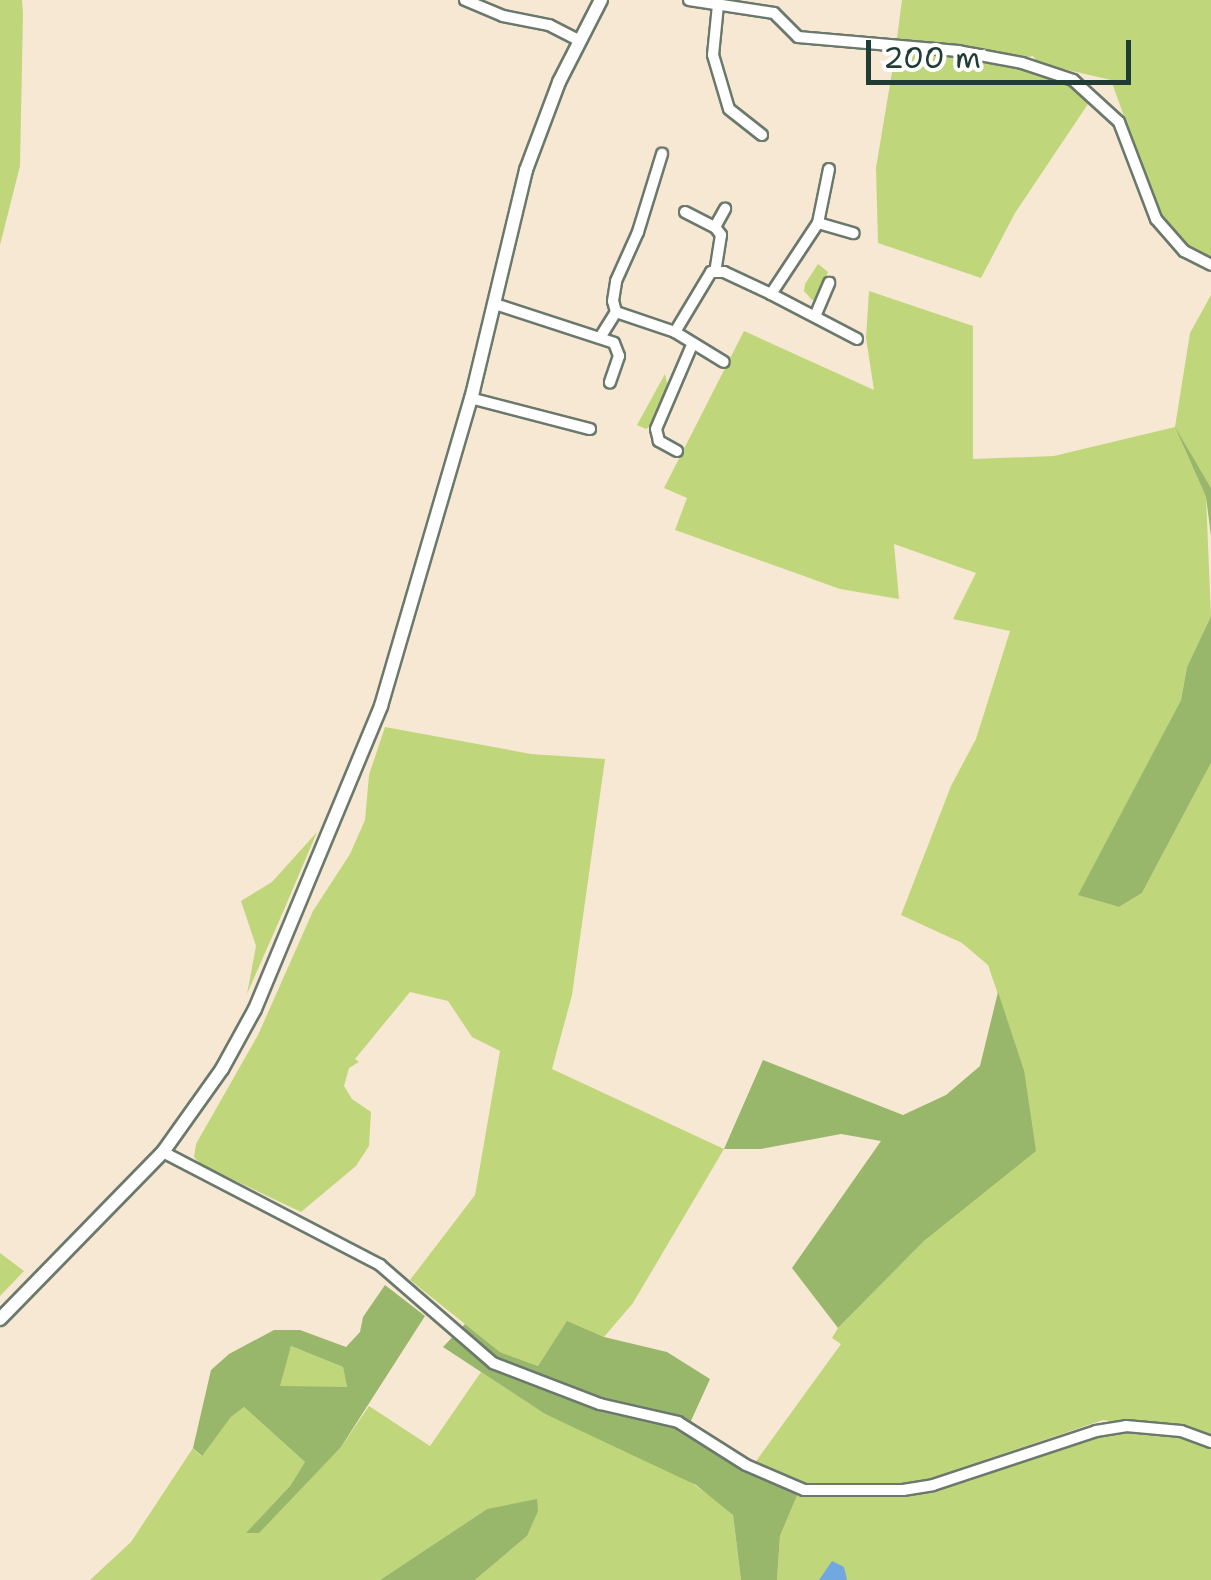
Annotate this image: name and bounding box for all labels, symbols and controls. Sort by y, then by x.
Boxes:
scale bar [871,20,1136,82]
text: 200 m [883,37,981,78]

